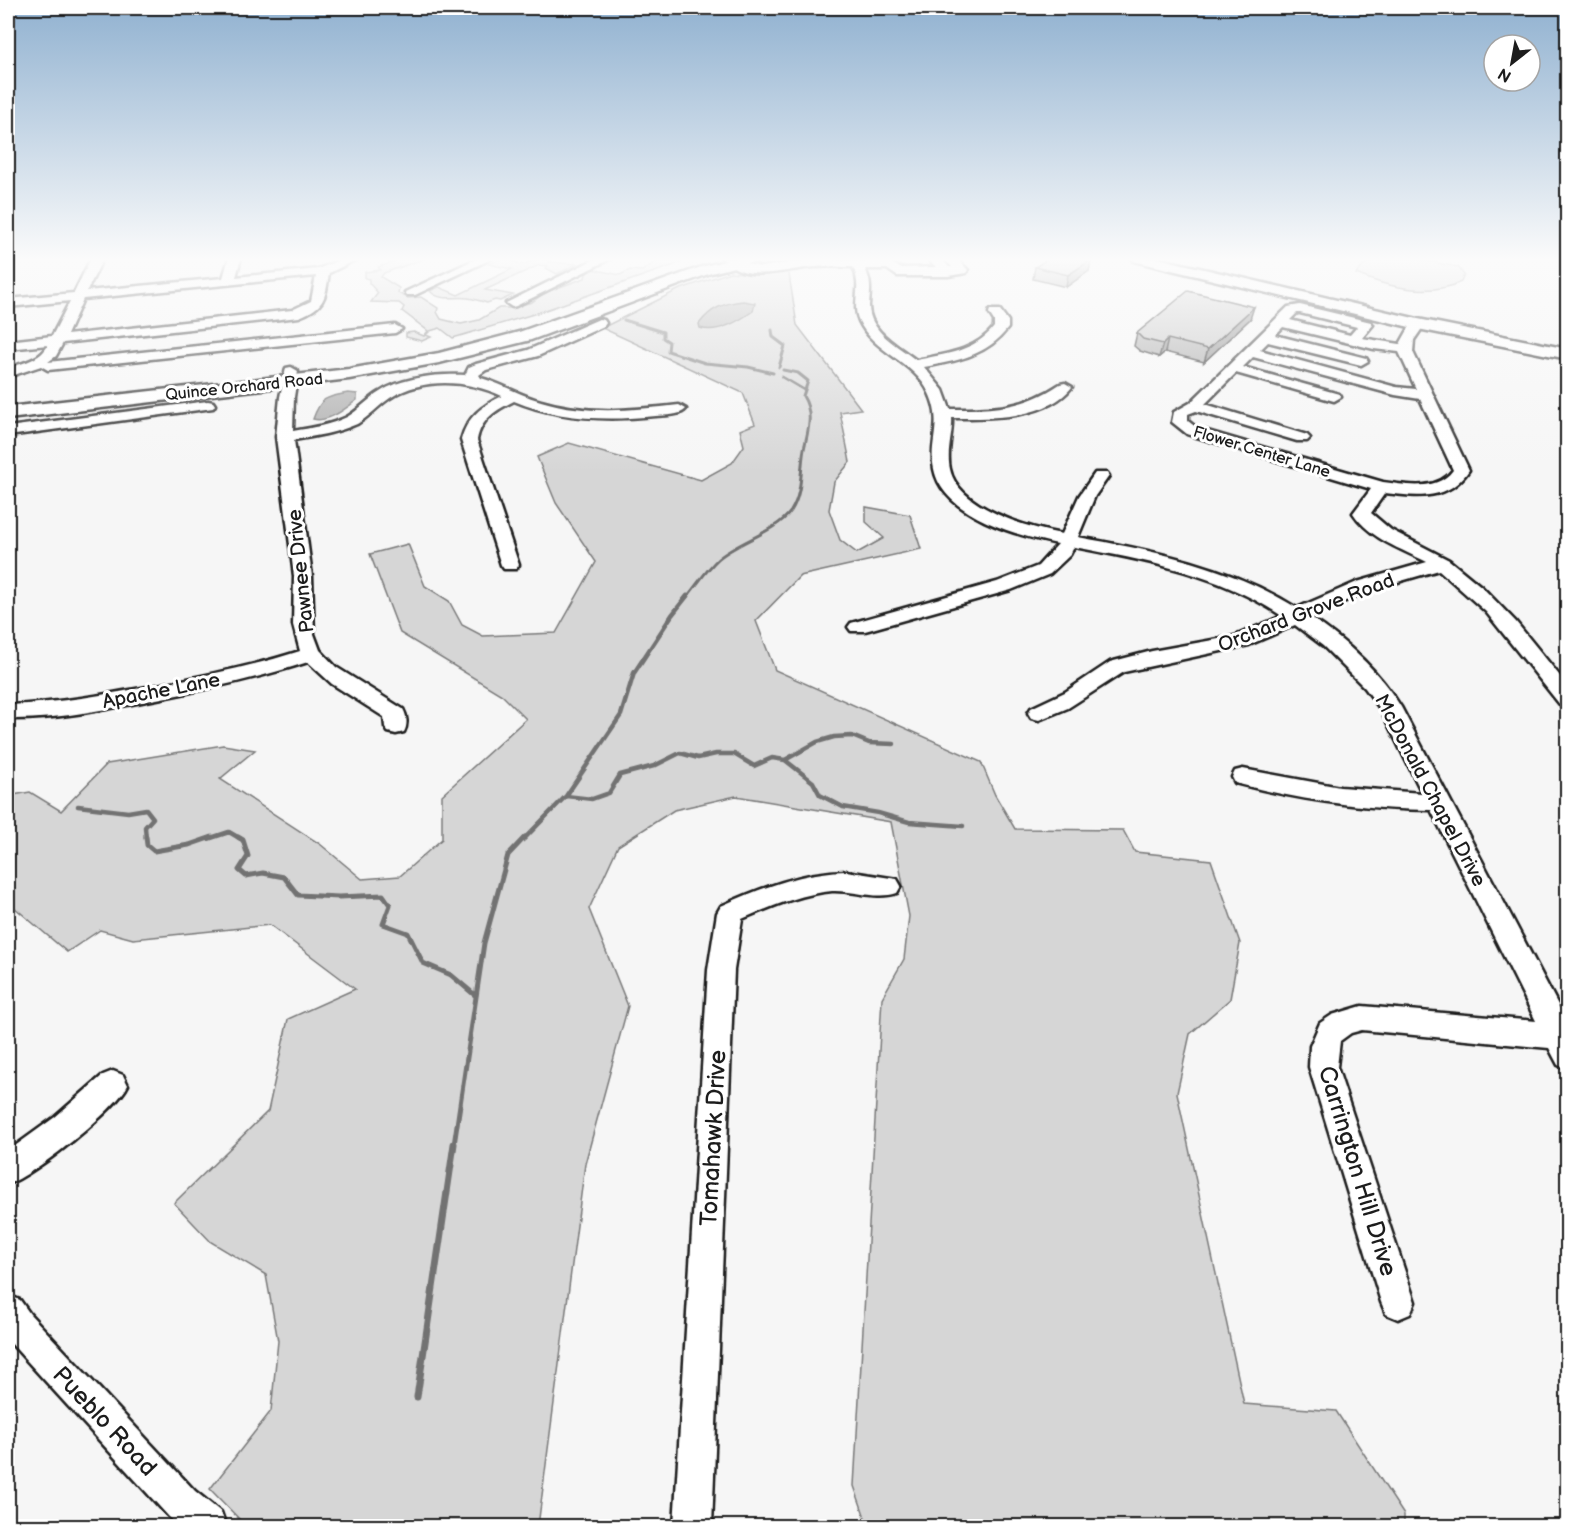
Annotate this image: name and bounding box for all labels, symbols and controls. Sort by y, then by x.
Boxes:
north arrow [1482,33,1542,93]
text: N [1495,63,1515,86]
street label: Quince Orchard Road [165,370,324,405]
street label: Flower Center Lane [1191,423,1333,482]
street label: Pawnee Drive [283,508,319,634]
street label: Orchard Grove Road [1215,568,1398,658]
street label: Apache Lane [100,668,222,714]
street label: McDonald Chapel Drive [1369,690,1491,891]
street label: Tomahawk Drive [694,1049,733,1227]
street label: Carrington Hill Drive [1312,1063,1403,1280]
street label: Pueblo Road [46,1360,163,1482]

